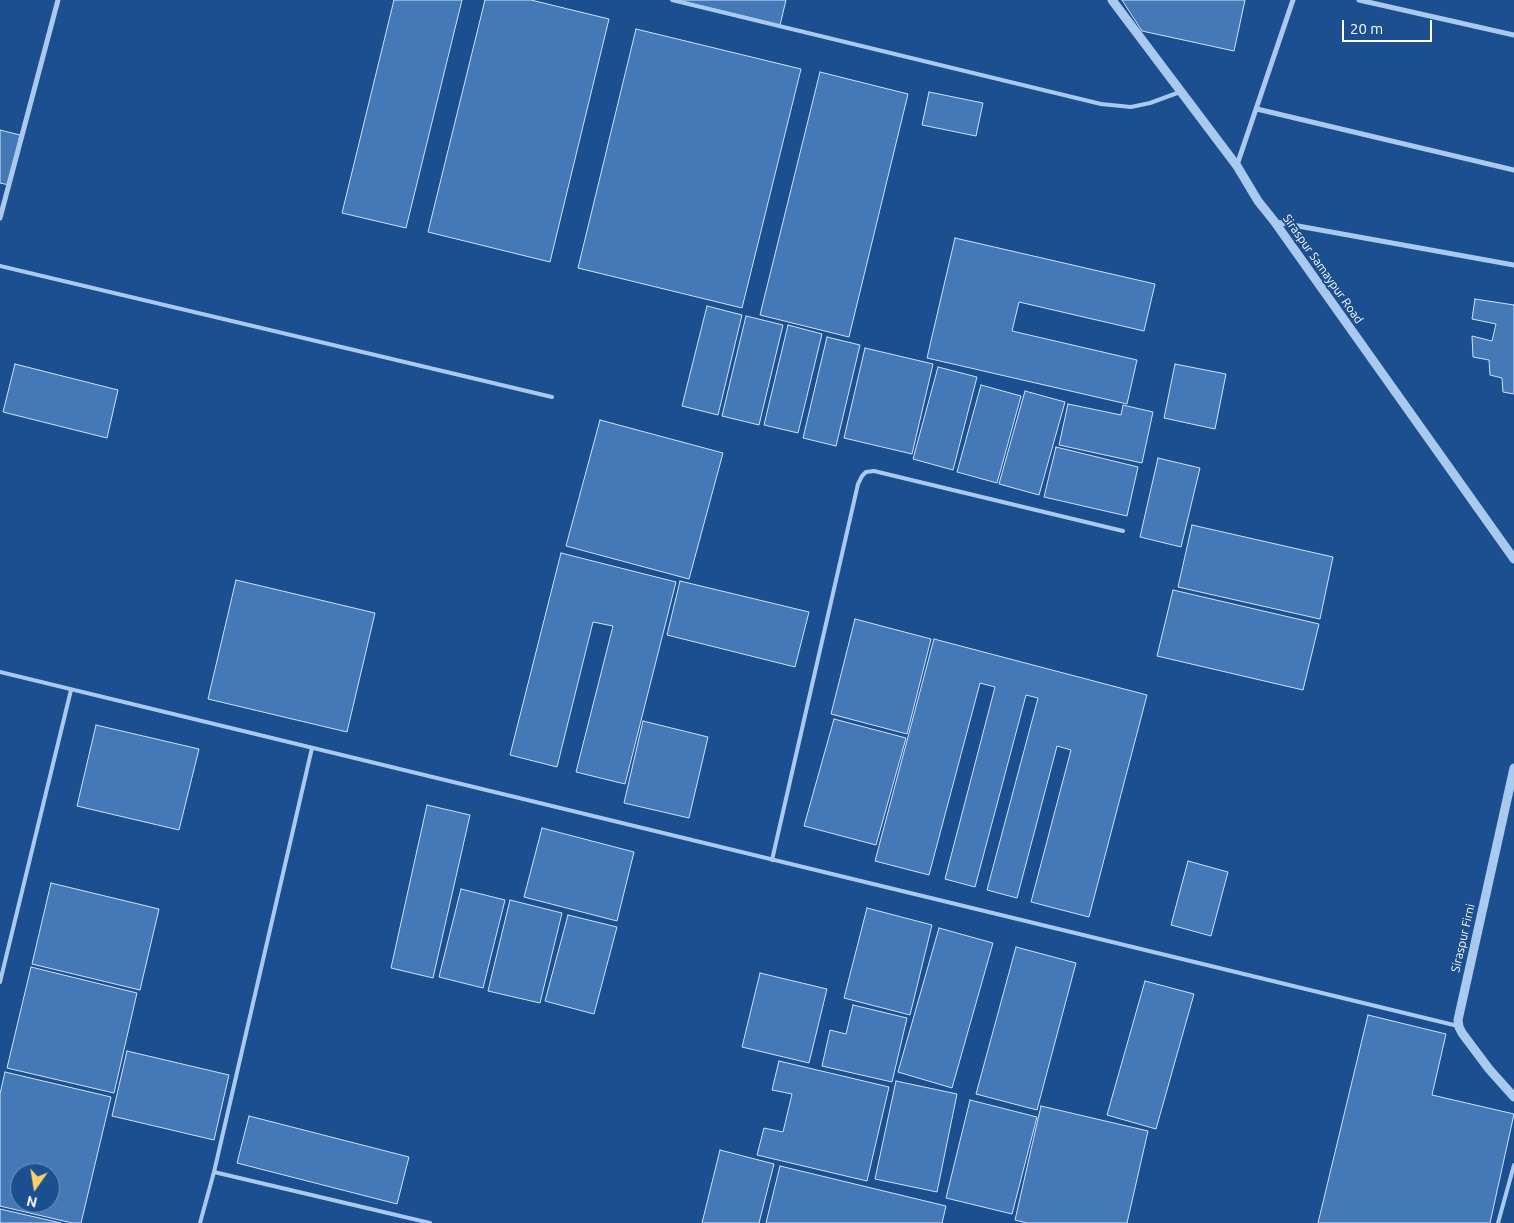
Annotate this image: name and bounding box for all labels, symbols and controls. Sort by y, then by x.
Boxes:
scale bar [1344,10,1434,42]
text: 20 m [1350,20,1383,37]
street label: Siraspur Samaypur Road [1280,212,1366,326]
street label: Siraspur Firni [1448,902,1478,974]
north arrow [10,1163,60,1213]
text: N [25,1193,39,1211]

